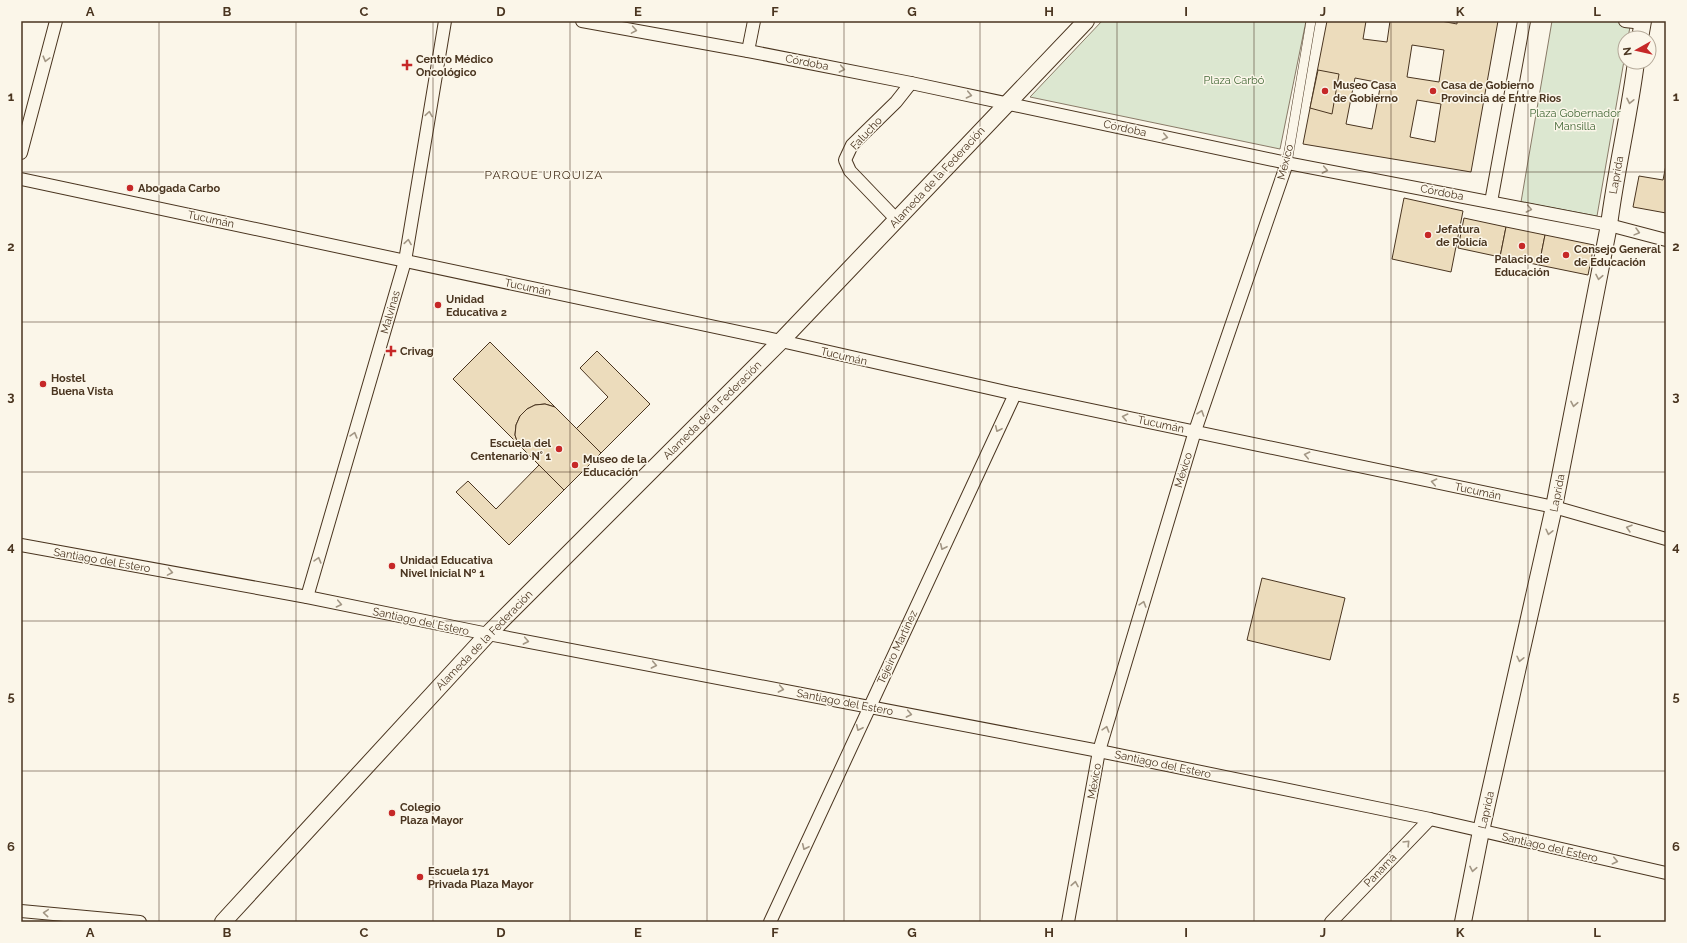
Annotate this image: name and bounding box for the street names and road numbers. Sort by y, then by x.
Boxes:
street label: Córdoba [784,52,830,73]
street label: Falucho [848,114,885,153]
street label: Córdoba [1102,118,1148,139]
street label: Alameda de la Federación [887,124,988,231]
street label: México [1275,143,1296,181]
street label: Laprida [1607,155,1626,195]
street label: Córdoba [1419,182,1465,203]
street label: Tucumán [186,208,235,231]
street label: Tucumán [503,276,552,299]
street label: Malvinas [378,289,403,335]
street label: Tucumán [819,345,868,368]
street label: Alameda de la Federación [661,359,764,462]
street label: Tucumán [1136,413,1185,436]
street label: México [1172,450,1195,489]
street label: Laprida [1547,473,1568,513]
street label: Tucumán [1453,480,1502,503]
street label: Santiago del Estero [52,546,152,576]
street label: Alameda de la Federación [433,588,535,693]
street label: Santiago del Estero [371,605,471,638]
street label: Tejeiro Martínez [875,608,921,686]
street label: Santiago del Estero [795,687,895,718]
street label: Santiago del Estero [1113,748,1213,781]
street label: México [1085,762,1104,800]
street label: Laprida [1476,790,1497,830]
street label: Santiago del Estero [1501,830,1600,865]
street label: Panamá [1361,851,1399,890]

